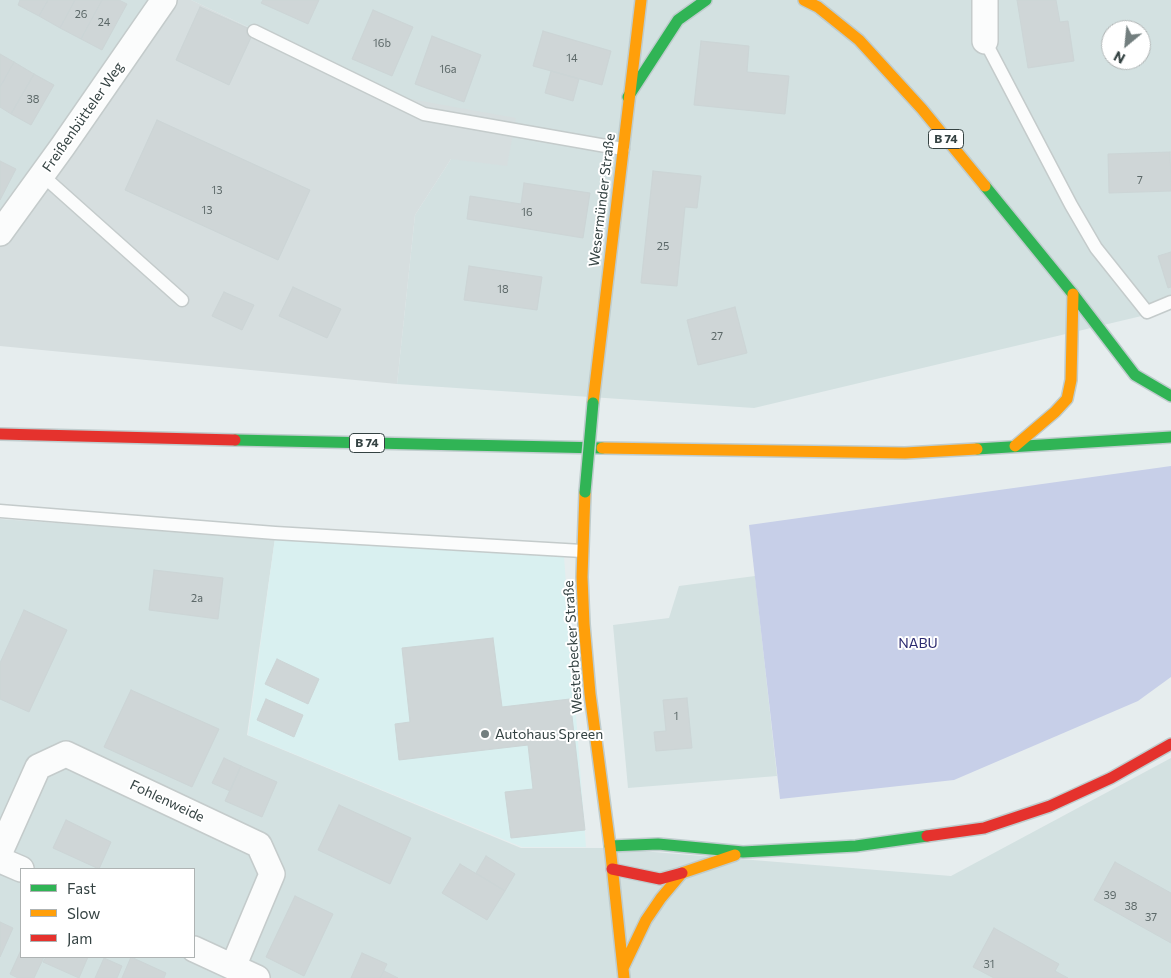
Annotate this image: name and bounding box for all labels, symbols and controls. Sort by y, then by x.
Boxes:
house number: 26 [75,7,87,21]
house number: 24 [98,15,110,29]
north arrow [1101,20,1151,70]
house number: 16b [373,36,391,50]
text: N [1111,48,1128,68]
house number: 14 [566,51,578,65]
street label: Freißenbütteler Weg [39,59,127,175]
house number: 16a [439,62,457,76]
house number: 38 [27,92,39,106]
road number: B 74 [928,130,964,148]
street label: Wesermünder Straße [585,132,619,268]
house number: 7 [1137,173,1143,187]
house number: 13 [212,183,222,197]
house number: 13 [202,203,212,217]
house number: 16 [521,205,533,219]
house number: 25 [657,239,669,253]
house number: 18 [497,282,509,296]
house number: 27 [711,329,723,343]
road number: B 74 [350,433,384,452]
street label: Westerbecker Straße [560,580,586,714]
house number: 2a [191,591,203,605]
park label: NABU [898,635,938,651]
house number: 1 [674,709,678,723]
place label: Autohaus Spreen [495,726,603,742]
marker: Autohaus Spreen [479,728,491,740]
street label: Fohlenweide [127,776,207,826]
legend [20,868,195,958]
text: Fast [67,879,96,897]
house number: 39 [1104,888,1116,902]
house number: 38 [1125,899,1137,913]
text: Slow [67,904,100,922]
house number: 37 [1145,910,1157,924]
text: Jam [67,929,92,947]
house number: 31 [984,957,994,971]

